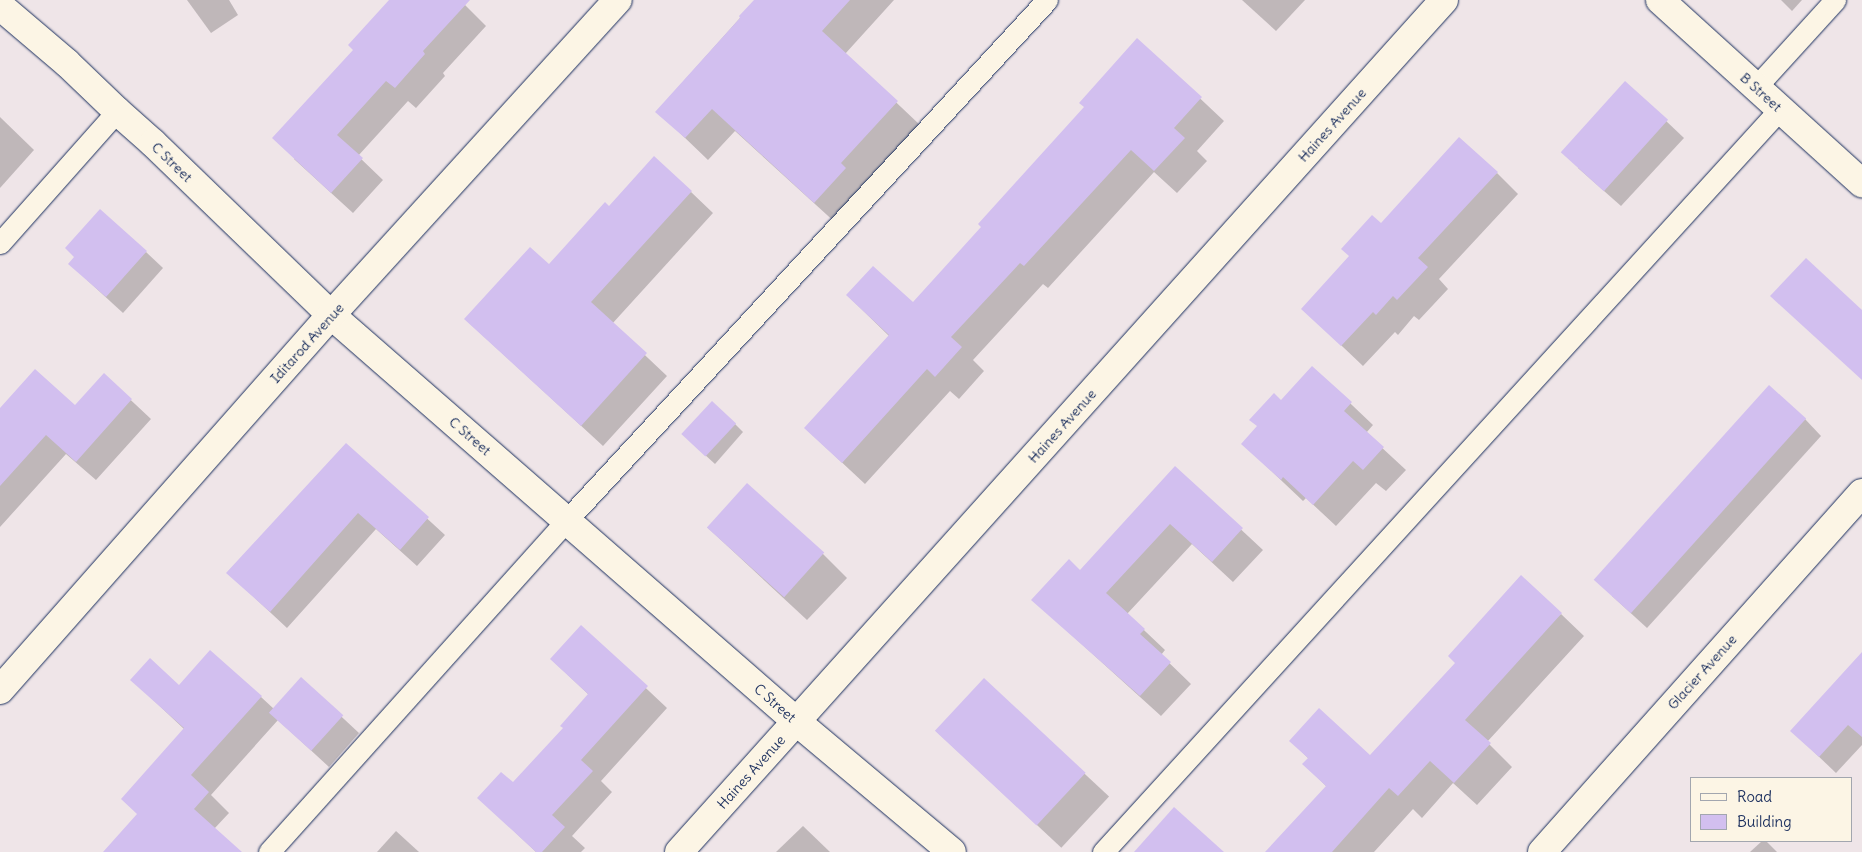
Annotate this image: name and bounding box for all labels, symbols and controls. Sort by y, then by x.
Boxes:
street label: B Street [1737,69,1785,115]
street label: Haines Avenue [1294,85,1370,165]
street label: C Street [148,139,196,185]
street label: Iditarod Avenue [267,300,347,386]
street label: Haines Avenue [1024,386,1100,466]
street label: C Street [446,413,494,459]
street label: Glacier Avenue [1664,631,1740,713]
street label: C Street [751,680,799,726]
street label: Haines Avenue [713,732,789,812]
legend [1690,777,1852,842]
text: Road [1737,787,1772,806]
text: Building [1737,812,1792,831]

